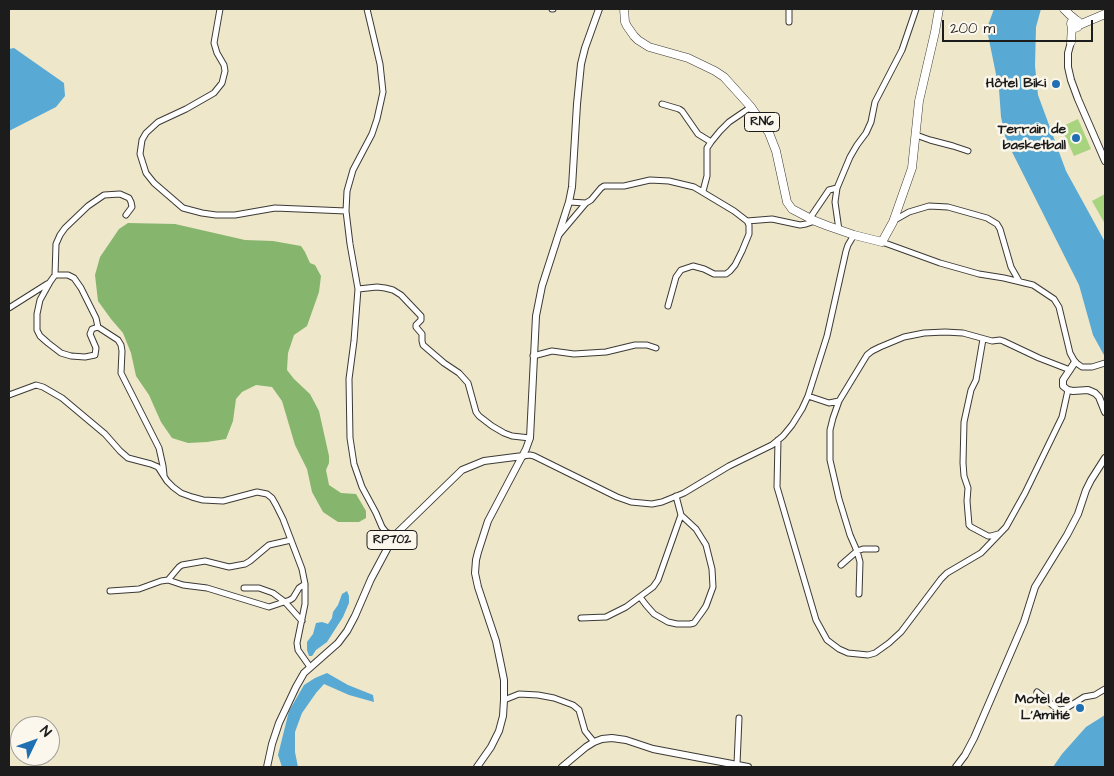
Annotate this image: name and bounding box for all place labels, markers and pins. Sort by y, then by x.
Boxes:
place label: Hôtel Biki [986,76,1046,92]
marker: Hôtel Biki [1050,78,1062,90]
place label: Terrain de basketball [998,122,1066,154]
marker: Terrain de basketball [1070,132,1082,144]
place label: Motel de L'Amitié [1015,692,1070,724]
marker: Motel de L'Amitié [1074,702,1086,714]

